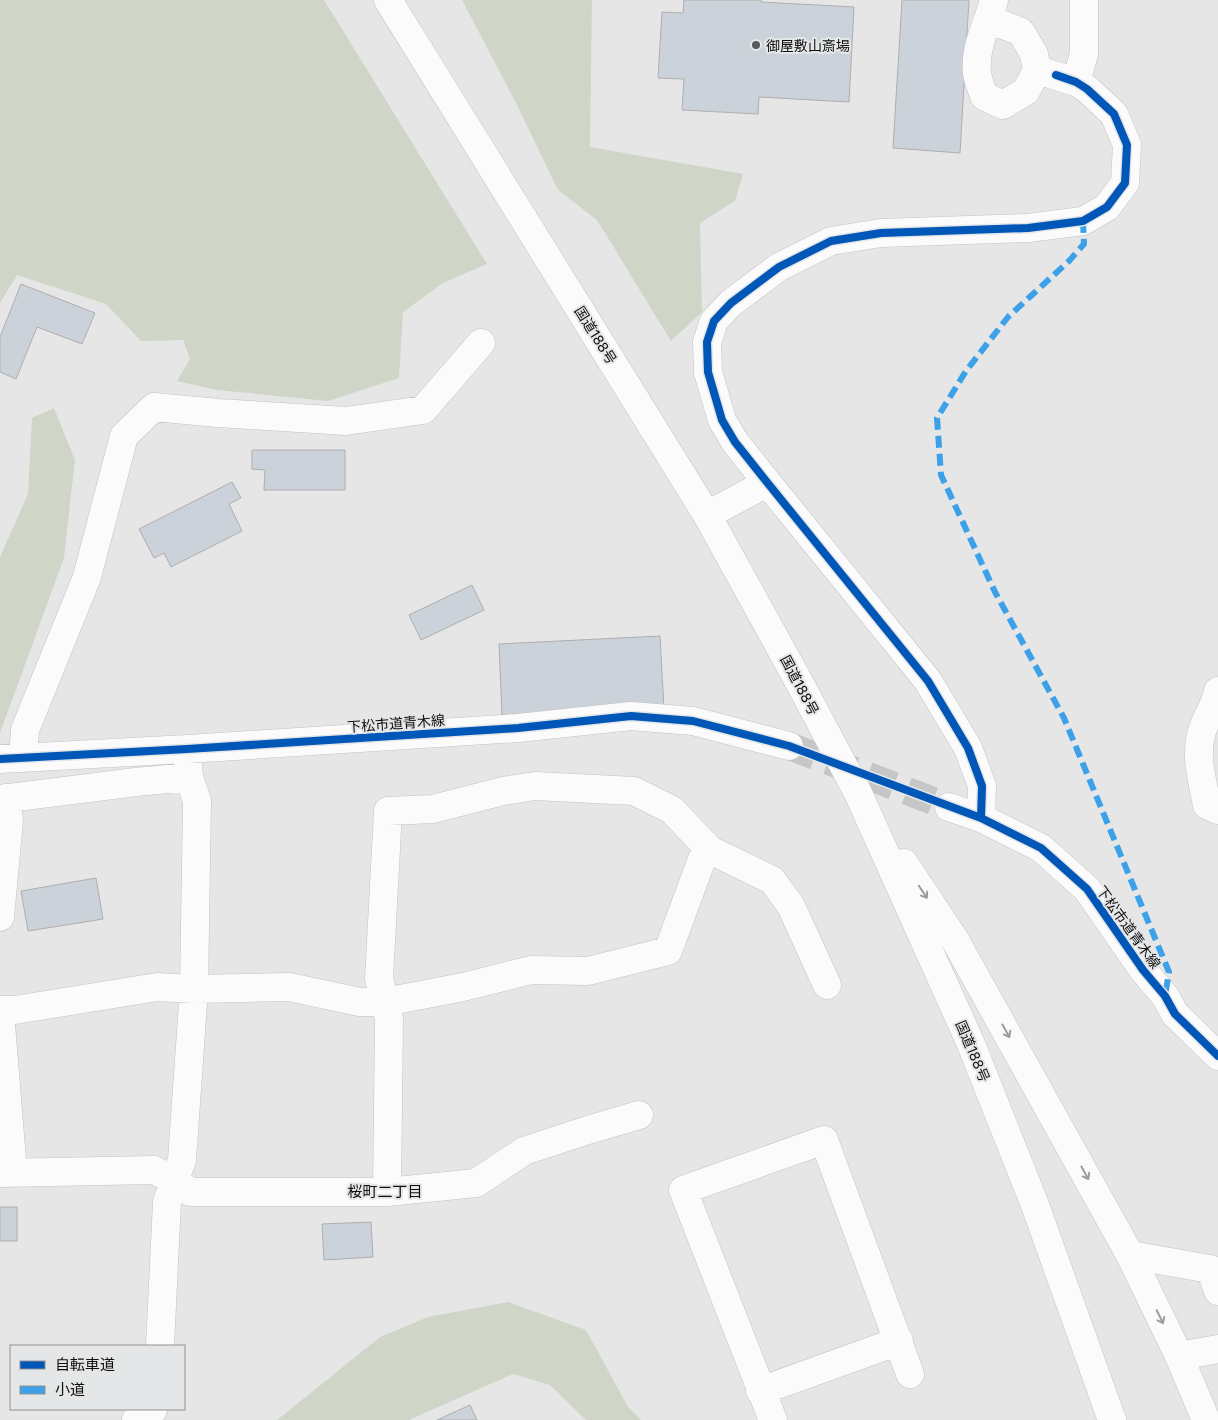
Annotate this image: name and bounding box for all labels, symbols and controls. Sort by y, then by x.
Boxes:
place label: 御屋敷山斎場 [766,37,850,54]
marker: 御屋敷山斎場 [750,39,762,51]
street label: 国道188号 [572,303,620,367]
street label: 国道188号 [777,652,823,718]
street label: 下松市道青木線 [347,711,445,735]
street label: 下松市道青木線 [1093,882,1165,972]
one-way arrow [918,885,928,899]
street label: 国道188号 [952,1018,994,1084]
one-way arrow [1002,1024,1012,1038]
one-way arrow [1080,1166,1090,1181]
district label: 桜町二丁目 [347,1182,423,1201]
one-way arrow [1156,1310,1166,1325]
legend [10,1345,185,1410]
text: 自転車道 [55,1355,115,1374]
text: 小道 [55,1380,85,1399]

